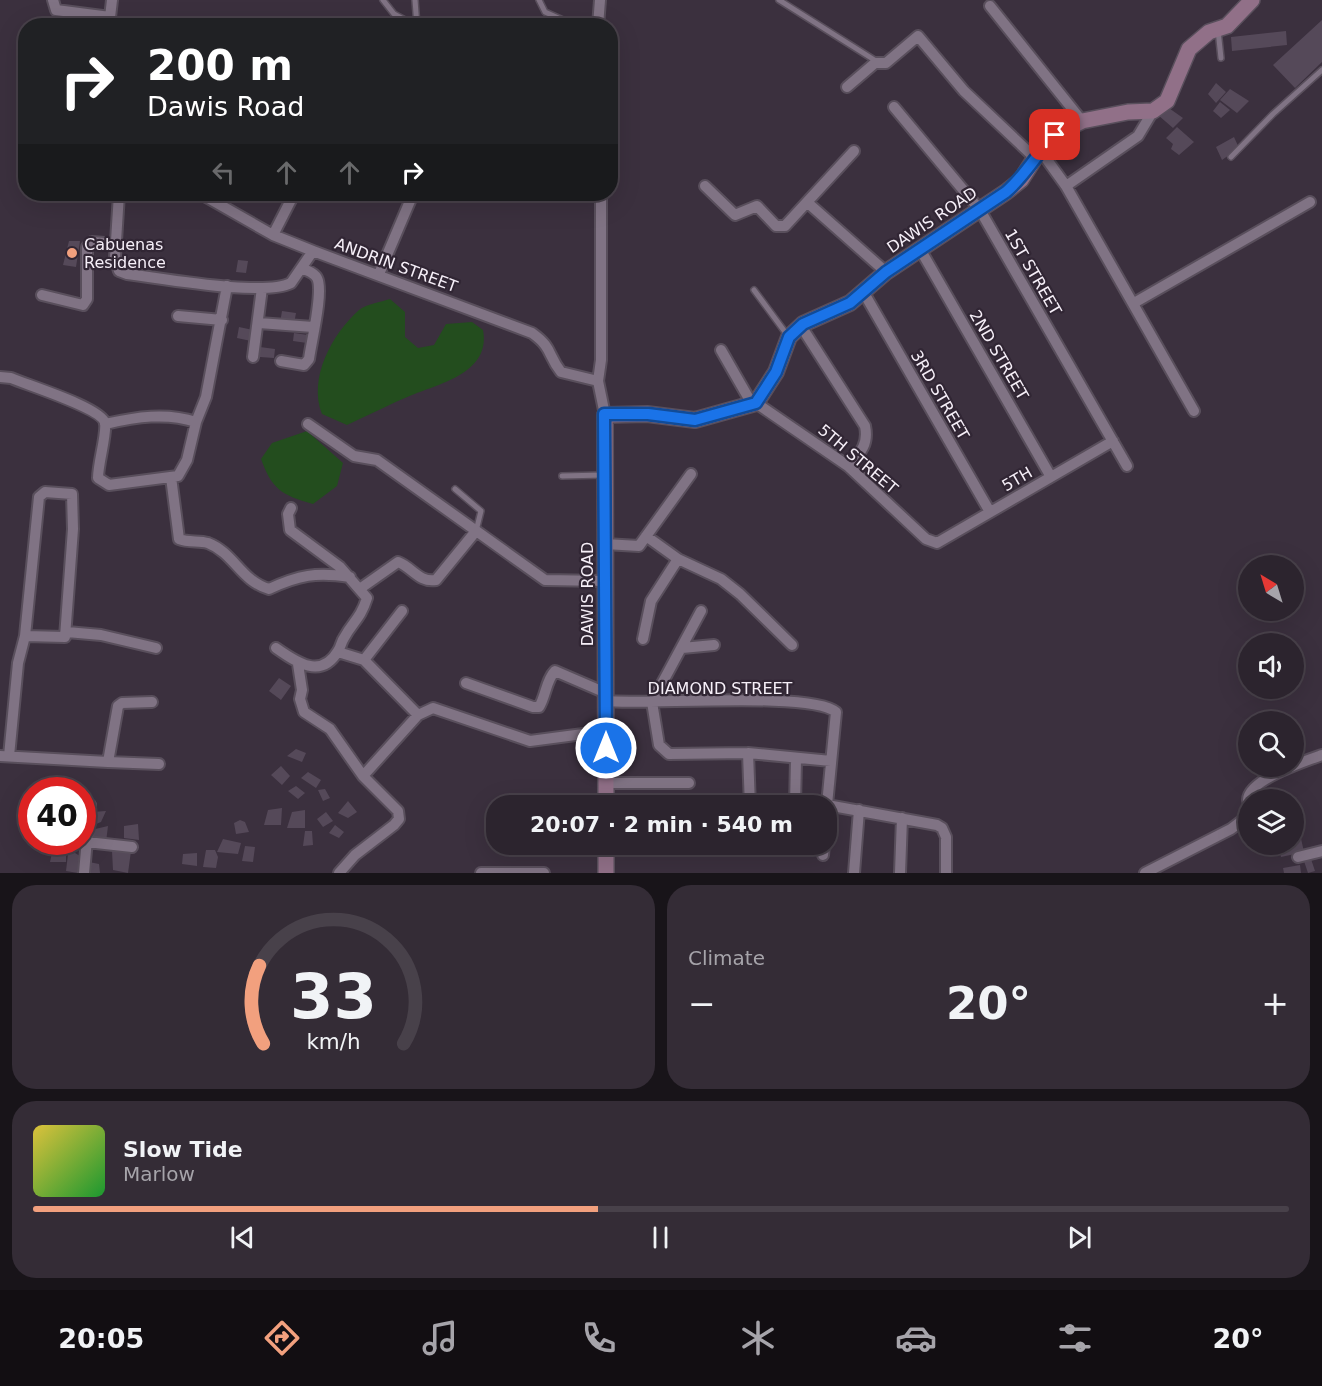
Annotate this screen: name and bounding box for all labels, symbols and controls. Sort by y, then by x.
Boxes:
text: 200 m [147,41,293,90]
icon: right [48,42,126,120]
text: Dawis Road [147,91,304,122]
pin [1029,109,1080,160]
icon: arrive [1038,118,1071,151]
icon: left [207,156,240,189]
icon: ahead [270,156,303,189]
icon: ahead [333,156,366,189]
icon: right [396,156,429,189]
street label: DAWIS ROAD [883,183,981,257]
street label: 1ST STREET [1001,226,1065,319]
street label: ANDRIN STREET [332,234,460,296]
place label: Cabuenas Residence [84,235,166,272]
marker: Cabuenas Residence [65,246,79,260]
street label: 2ND STREET [966,307,1032,404]
street label: 3RD STREET [907,347,973,443]
street label: 5TH STREET [814,420,902,498]
street label: 5TH [998,463,1036,495]
street label: DAWIS ROAD [578,542,597,646]
north arrow [1238,555,1304,621]
map controls [1238,555,1304,855]
button: sound [1238,633,1304,699]
street label: DIAMOND STREET [648,679,793,698]
button: search [1238,711,1304,777]
position arrow [574,716,638,780]
speed limit sign: 40 [18,777,96,855]
button: layers [1238,789,1304,855]
text: 20:07 · 2 min · 540 m [530,812,793,837]
text: Climate [688,946,765,970]
text: 33 [290,960,377,1033]
text: 20° [946,977,1031,1030]
text: − [688,984,716,1023]
text: + [1261,984,1289,1023]
text: km/h [306,1029,361,1054]
text: Slow Tide [123,1137,243,1162]
text: Marlow [123,1162,195,1186]
icon: previous [226,1221,259,1254]
icon: pause [644,1221,677,1254]
icon: next [1063,1221,1096,1254]
icon: directions [261,1317,303,1359]
icon: music [419,1317,461,1359]
icon: phone [578,1317,620,1359]
icon: climate [737,1317,779,1359]
icon: car [895,1317,937,1359]
icon: filters [1054,1317,1096,1359]
text: 20:05 [58,1323,144,1354]
text: 20° [1213,1323,1264,1354]

